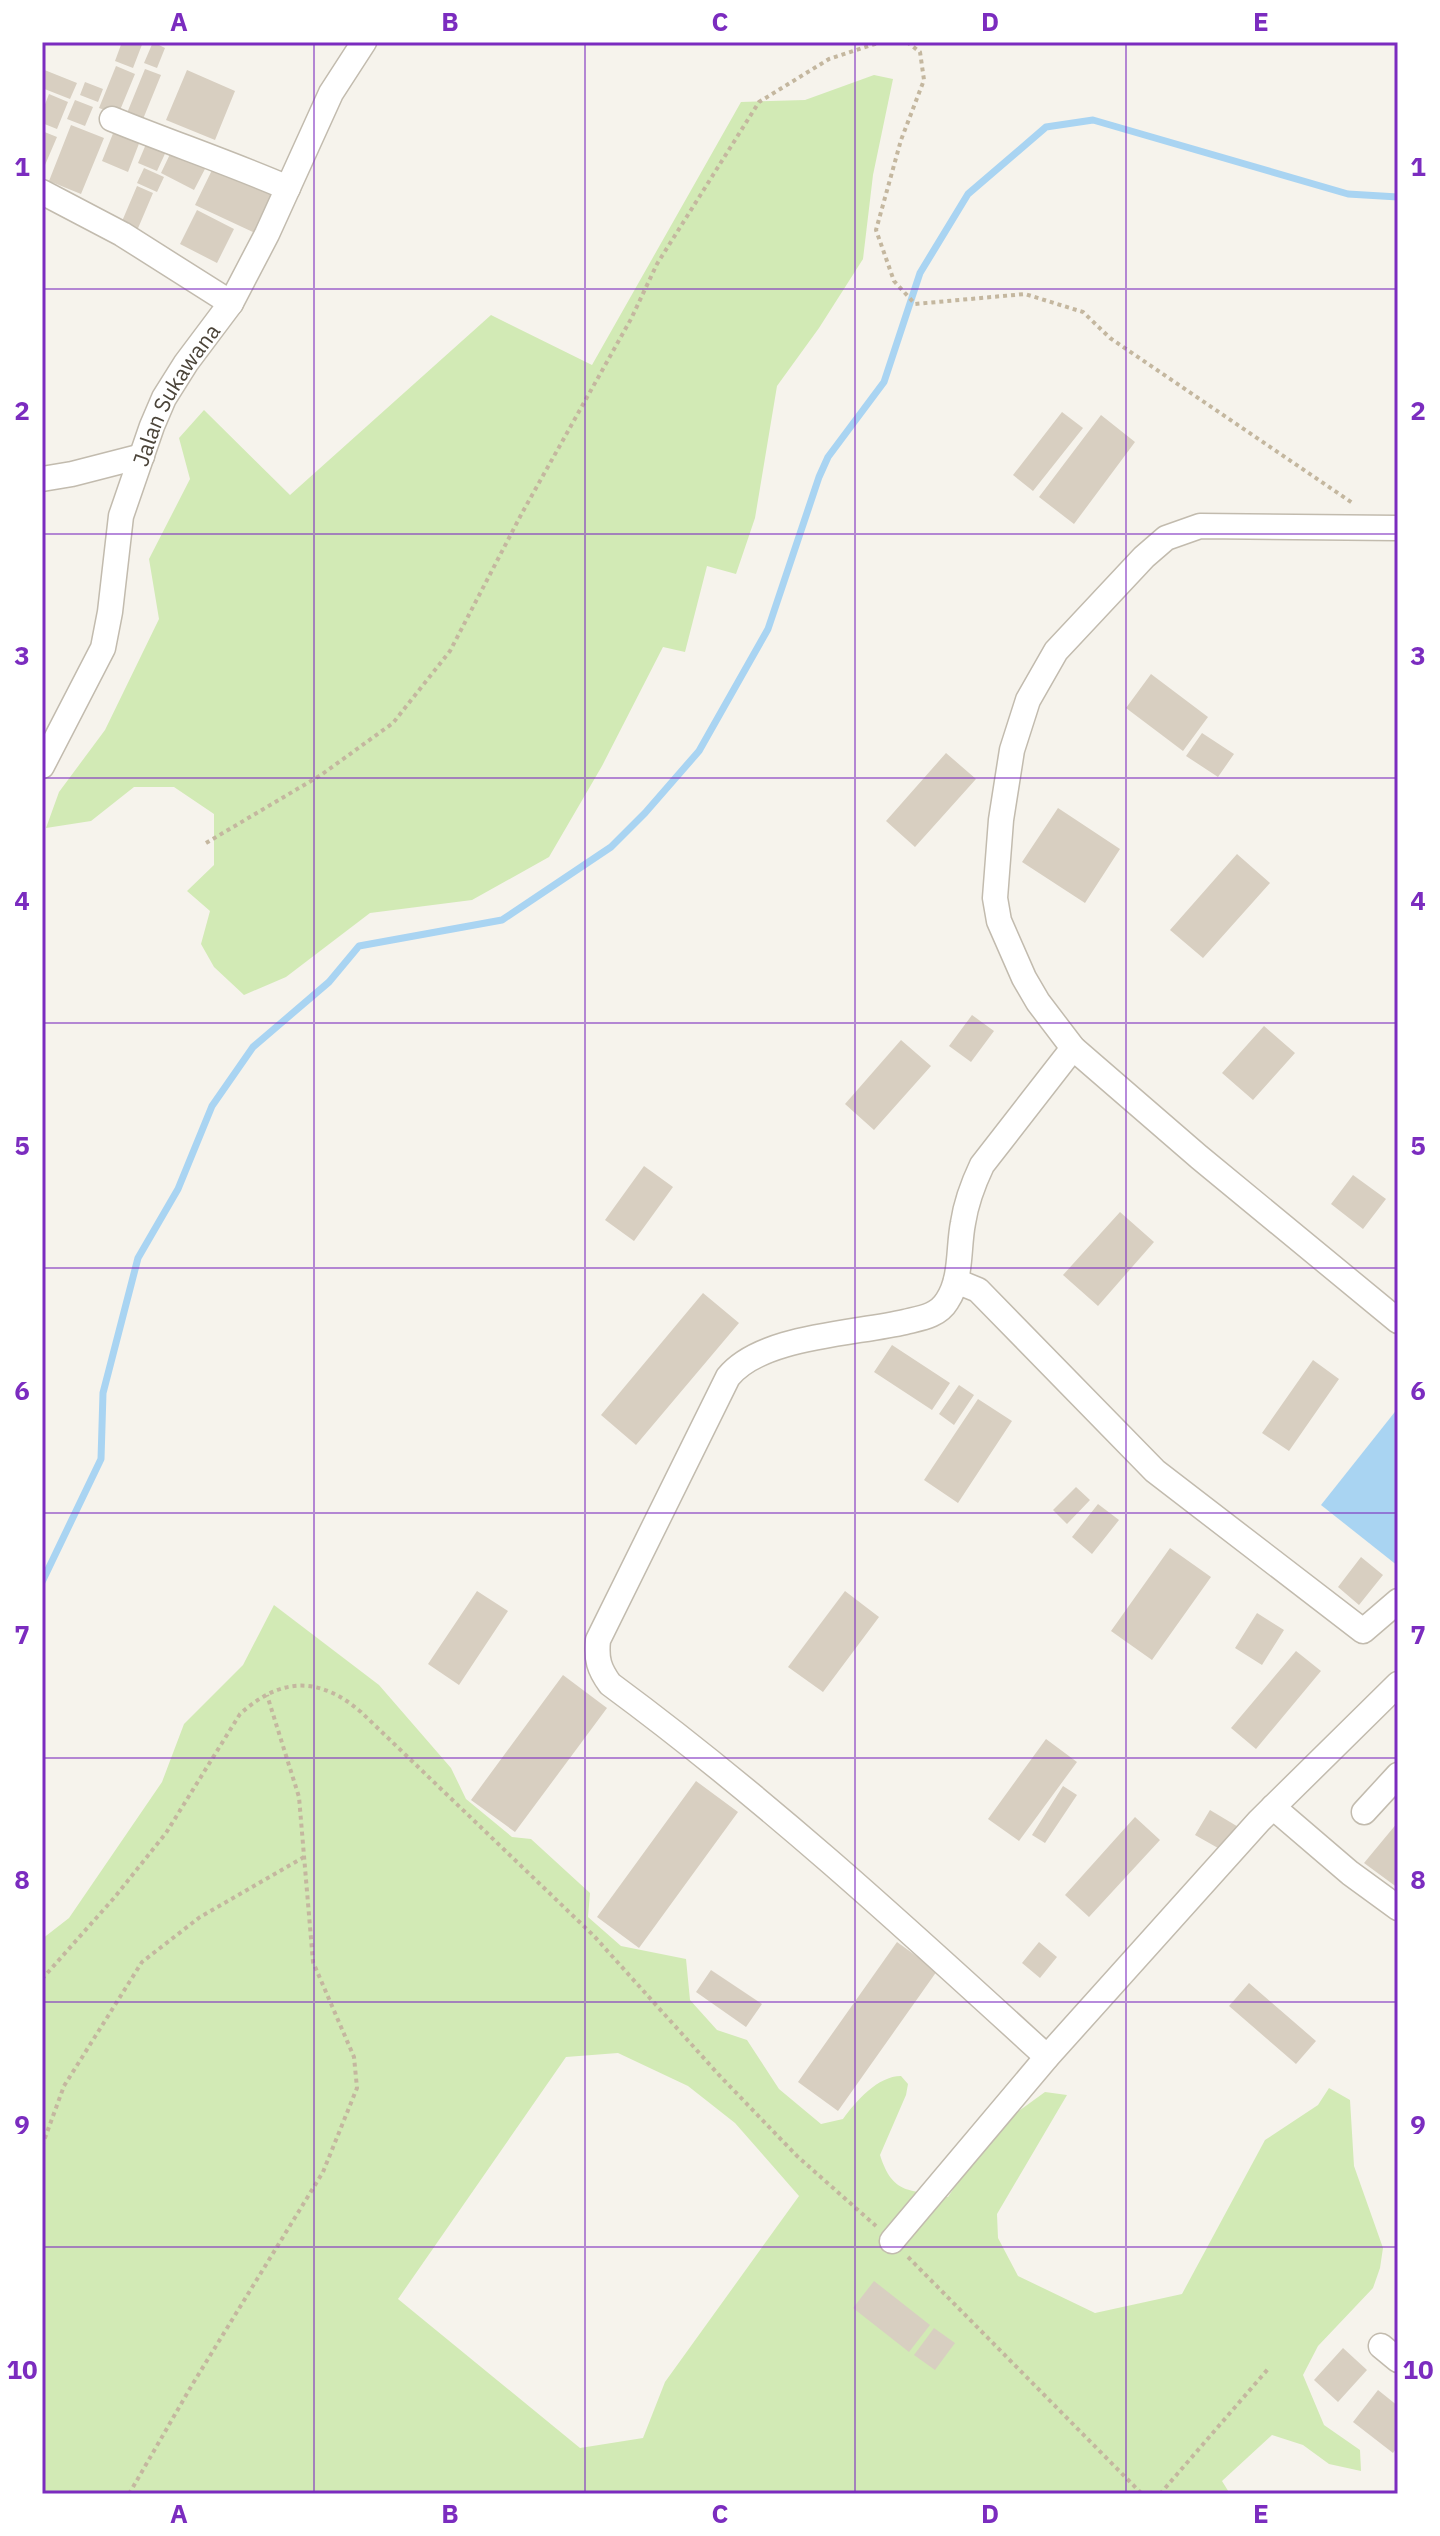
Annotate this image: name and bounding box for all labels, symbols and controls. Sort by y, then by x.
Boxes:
text: A [170,4,188,38]
text: B [441,4,459,38]
text: C [712,4,729,38]
text: D [981,4,999,38]
text: E [1253,4,1269,38]
text: 1 [14,149,30,183]
text: 1 [1410,149,1426,183]
street label: Jalan Sukawana [125,317,226,470]
text: 2 [14,393,30,427]
text: 2 [1410,393,1426,427]
text: 3 [14,638,30,672]
text: 3 [1410,638,1426,672]
text: 4 [14,883,30,917]
text: 4 [1410,883,1426,917]
text: 5 [14,1128,30,1162]
text: 5 [1410,1128,1426,1162]
text: 6 [14,1373,30,1407]
text: 6 [1410,1373,1426,1407]
text: 7 [14,1617,30,1651]
text: 7 [1410,1617,1426,1651]
text: 8 [14,1862,30,1896]
text: 8 [1410,1862,1426,1896]
text: 9 [14,2107,30,2141]
text: 9 [1410,2107,1426,2141]
text: 10 [6,2352,38,2386]
text: 10 [1402,2352,1434,2386]
text: A [170,2496,188,2530]
text: B [441,2496,459,2530]
text: C [712,2496,729,2530]
text: D [981,2496,999,2530]
text: E [1253,2496,1269,2530]

